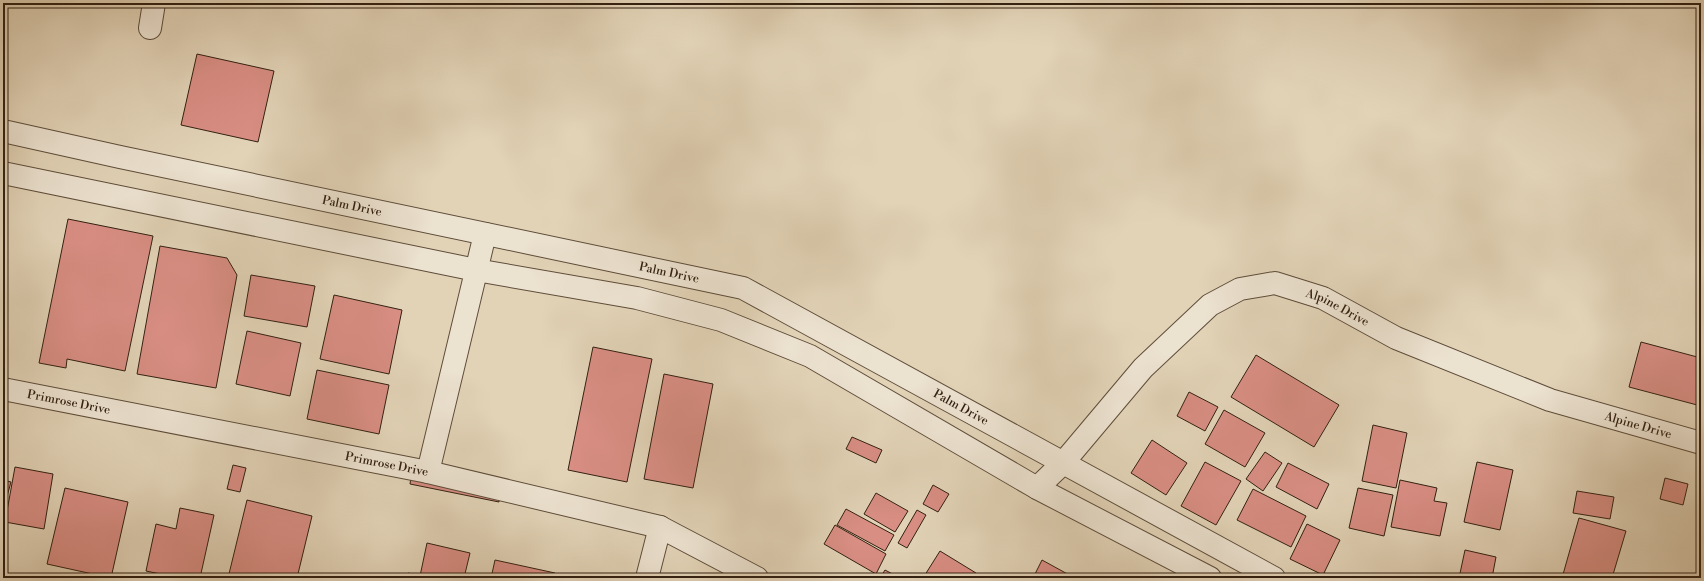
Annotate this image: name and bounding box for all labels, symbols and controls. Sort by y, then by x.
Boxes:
street label: Palm Drive [321,192,383,219]
street label: Palm Drive [638,259,700,286]
street label: Alpine Drive [1303,285,1372,329]
street label: Primrose Drive [26,386,112,417]
street label: Palm Drive [931,386,991,428]
street label: Alpine Drive [1602,408,1673,442]
street label: Primrose Drive [344,449,430,479]

